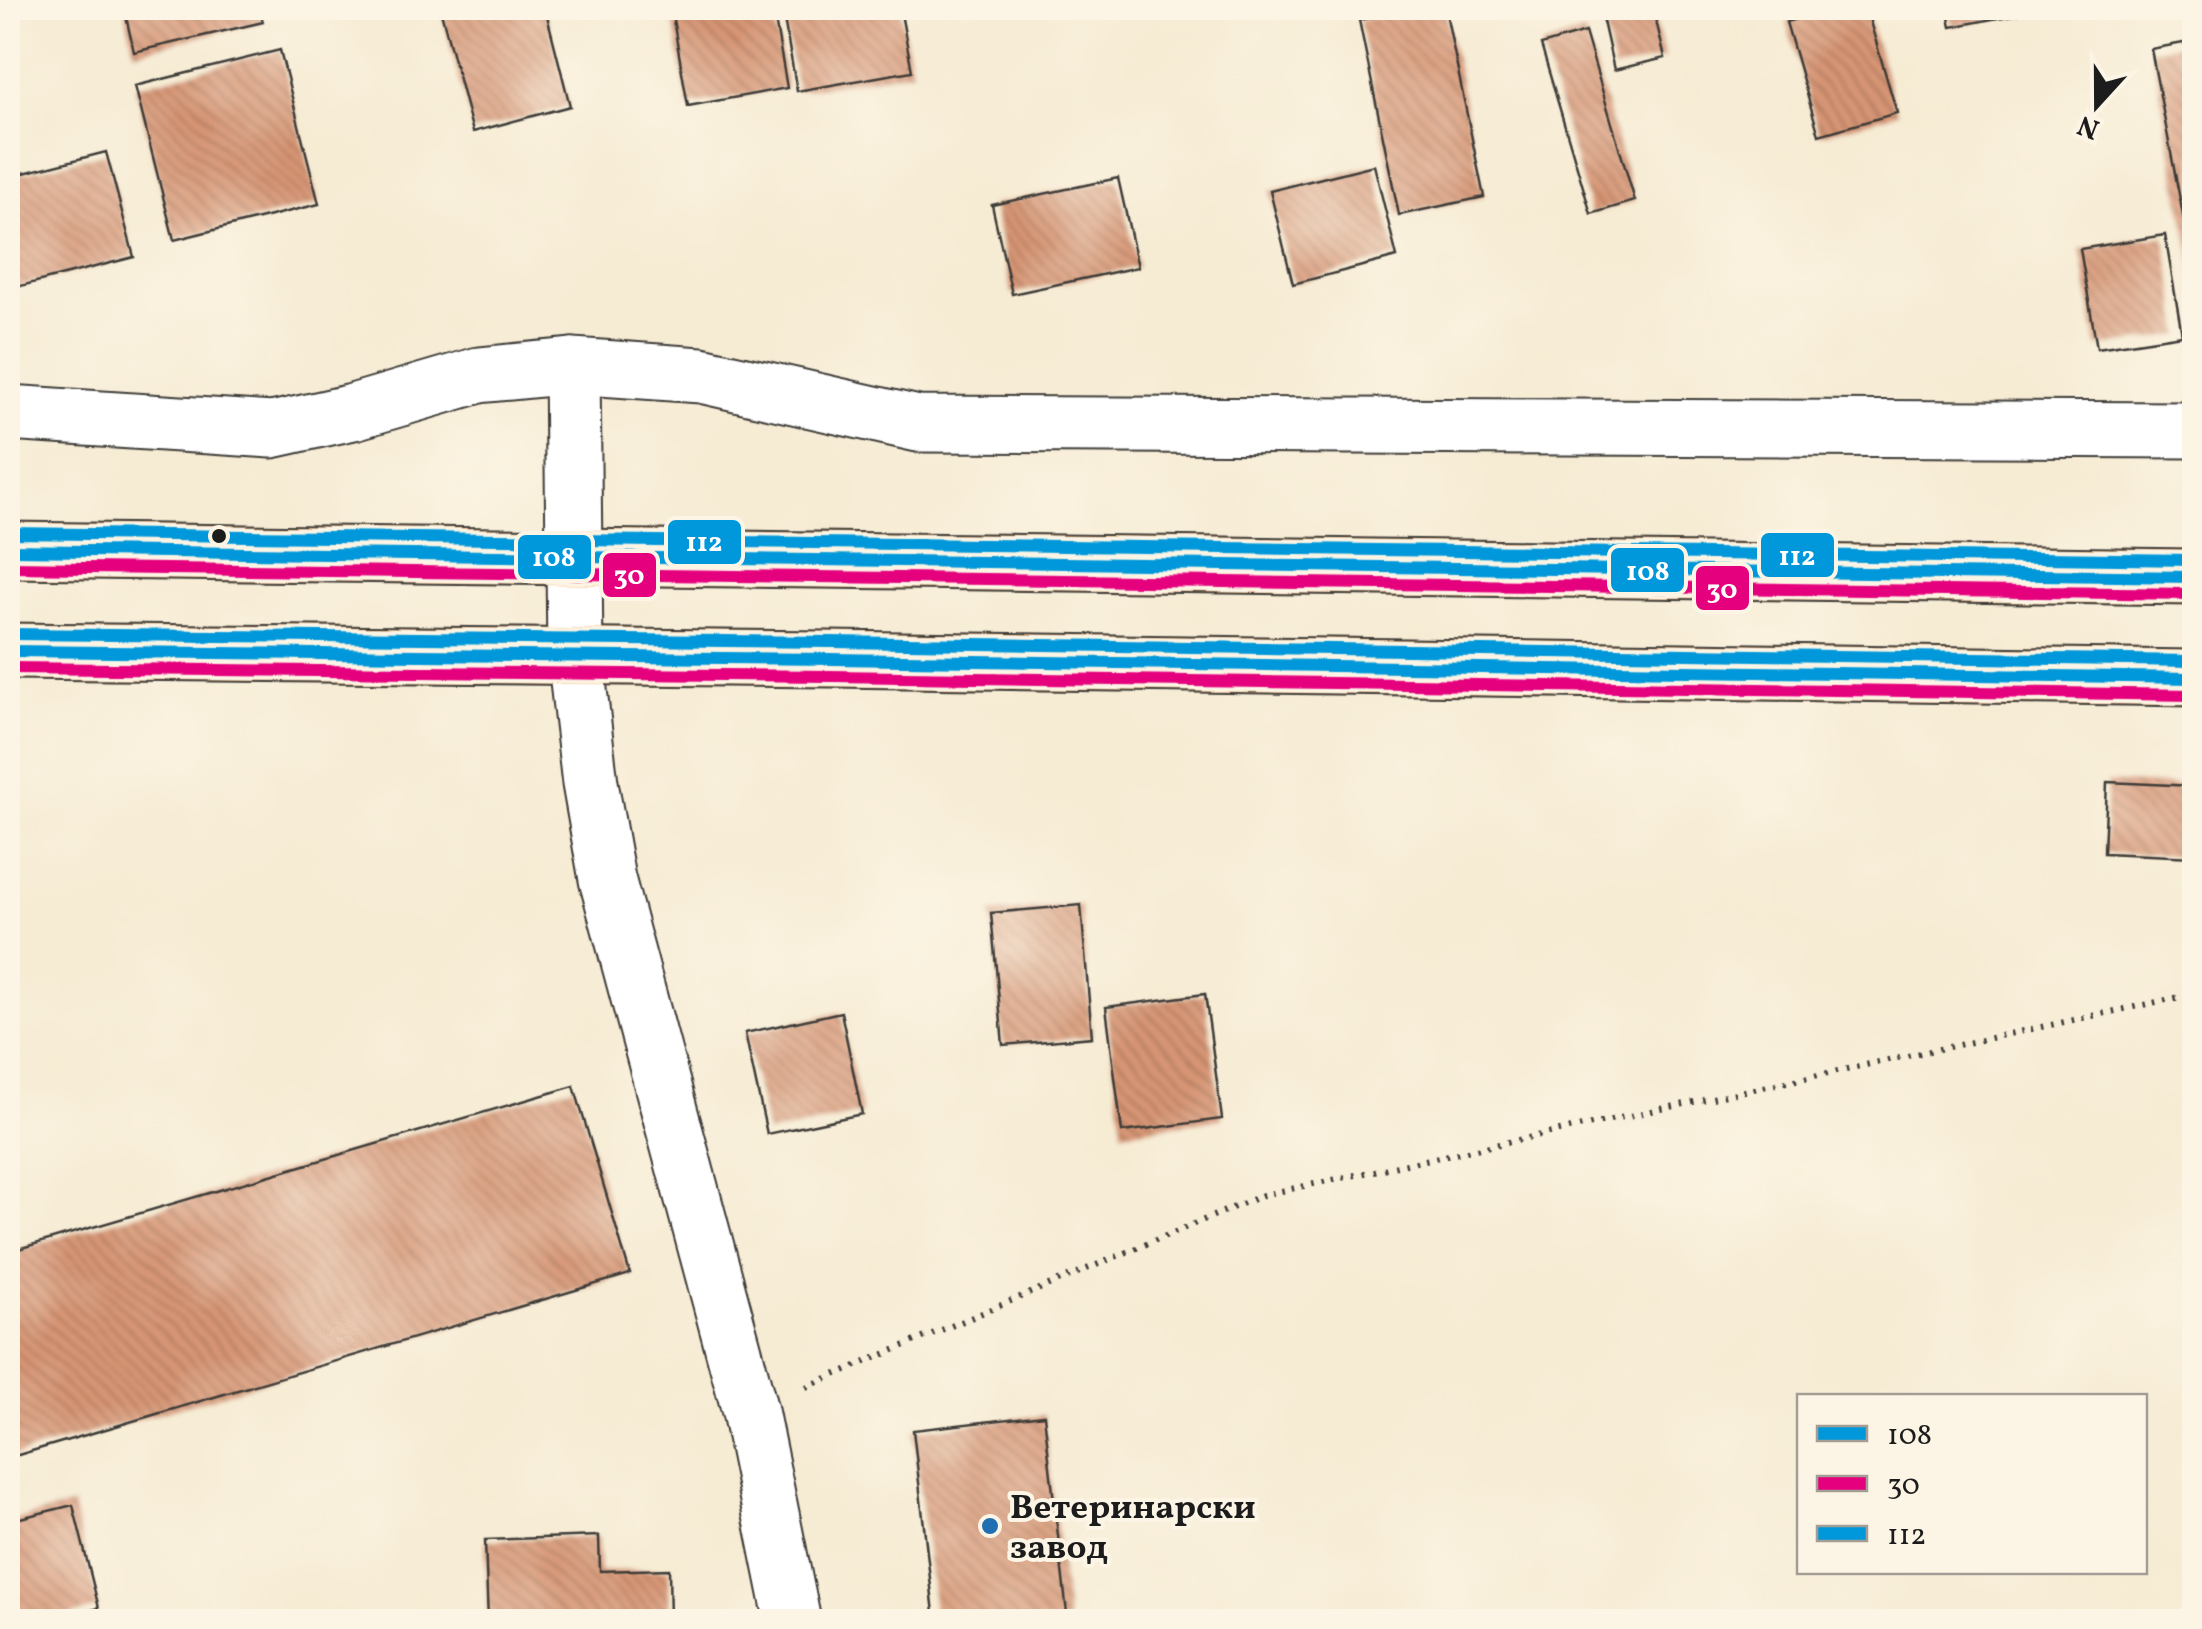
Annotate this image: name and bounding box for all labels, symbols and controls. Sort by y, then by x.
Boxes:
north arrow [2047,55,2147,155]
text: N [2072,104,2105,148]
line badge: 112 [666,518,743,566]
text: 112 [685,524,723,563]
unlabelled marker [209,526,229,546]
line badge: 112 [1759,531,1836,579]
line badge: 108 [516,533,593,581]
text: 112 [1778,538,1816,577]
text: 108 [532,539,576,578]
line badge: 108 [1609,546,1686,594]
line badge: 30 [601,551,658,599]
text: 108 [1626,553,1670,592]
text: 30 [613,557,645,596]
line badge: 30 [1694,564,1751,612]
text: 30 [1706,571,1738,610]
legend [1797,1394,2147,1574]
text: 108 [1887,1415,1932,1457]
text: 30 [1887,1465,1920,1507]
place label: Ветеринарски завод [1010,1485,1256,1573]
marker: Ветеринарски завод [979,1515,1001,1537]
text: 112 [1887,1515,1926,1557]

